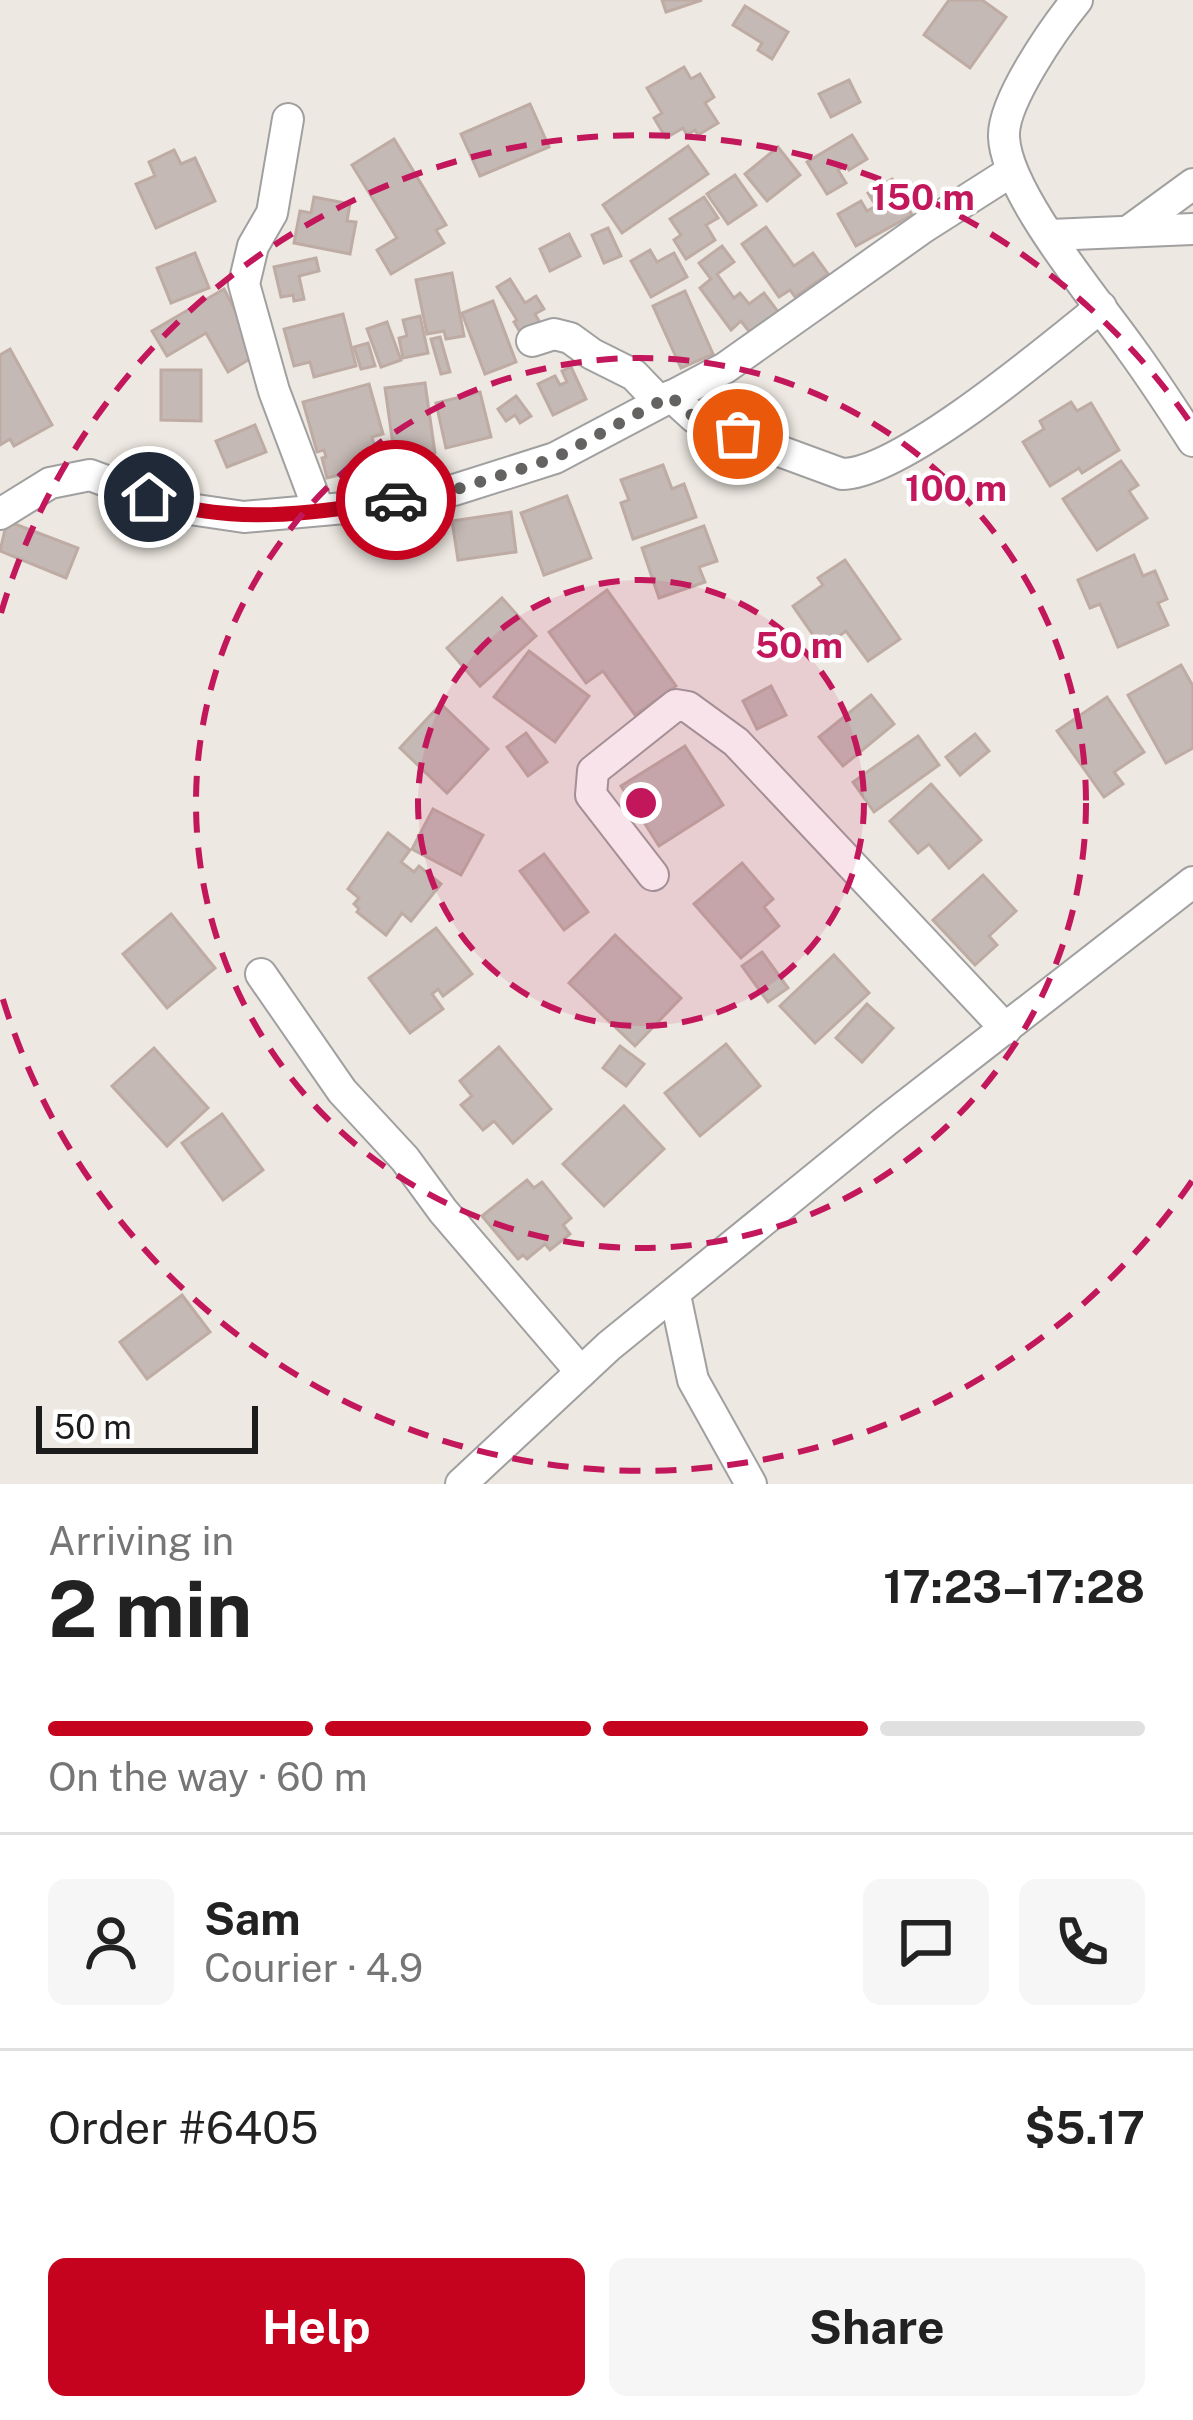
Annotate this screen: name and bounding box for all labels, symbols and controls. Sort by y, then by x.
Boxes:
text: 150 m [871,176,975,218]
pin [687,383,789,485]
icon: bag [705,401,771,467]
courier [336,440,456,560]
pin [98,446,200,548]
icon: home [116,464,182,530]
icon: car [363,467,429,533]
text: 100 m [905,467,1007,509]
text: 50 m [755,624,843,666]
centre of rings [620,782,662,824]
scale bar [36,1400,258,1453]
text: 50 m [54,1408,132,1446]
text: Arriving in [48,1518,234,1564]
text: 17:23–17:28 [883,1560,1145,1613]
text: 2 min [48,1563,252,1655]
text: On the way · 60 m [48,1754,367,1800]
button: person [48,1879,174,2005]
button: chat [863,1879,989,2005]
button: phone [1019,1879,1145,2005]
text: Sam [204,1892,301,1945]
text: Courier · 4.9 [204,1945,423,1991]
text: Order #6405 [48,2101,319,2154]
text: $5.17 [1024,2101,1145,2154]
button: Help [48,2258,585,2396]
button: Share [609,2258,1145,2396]

